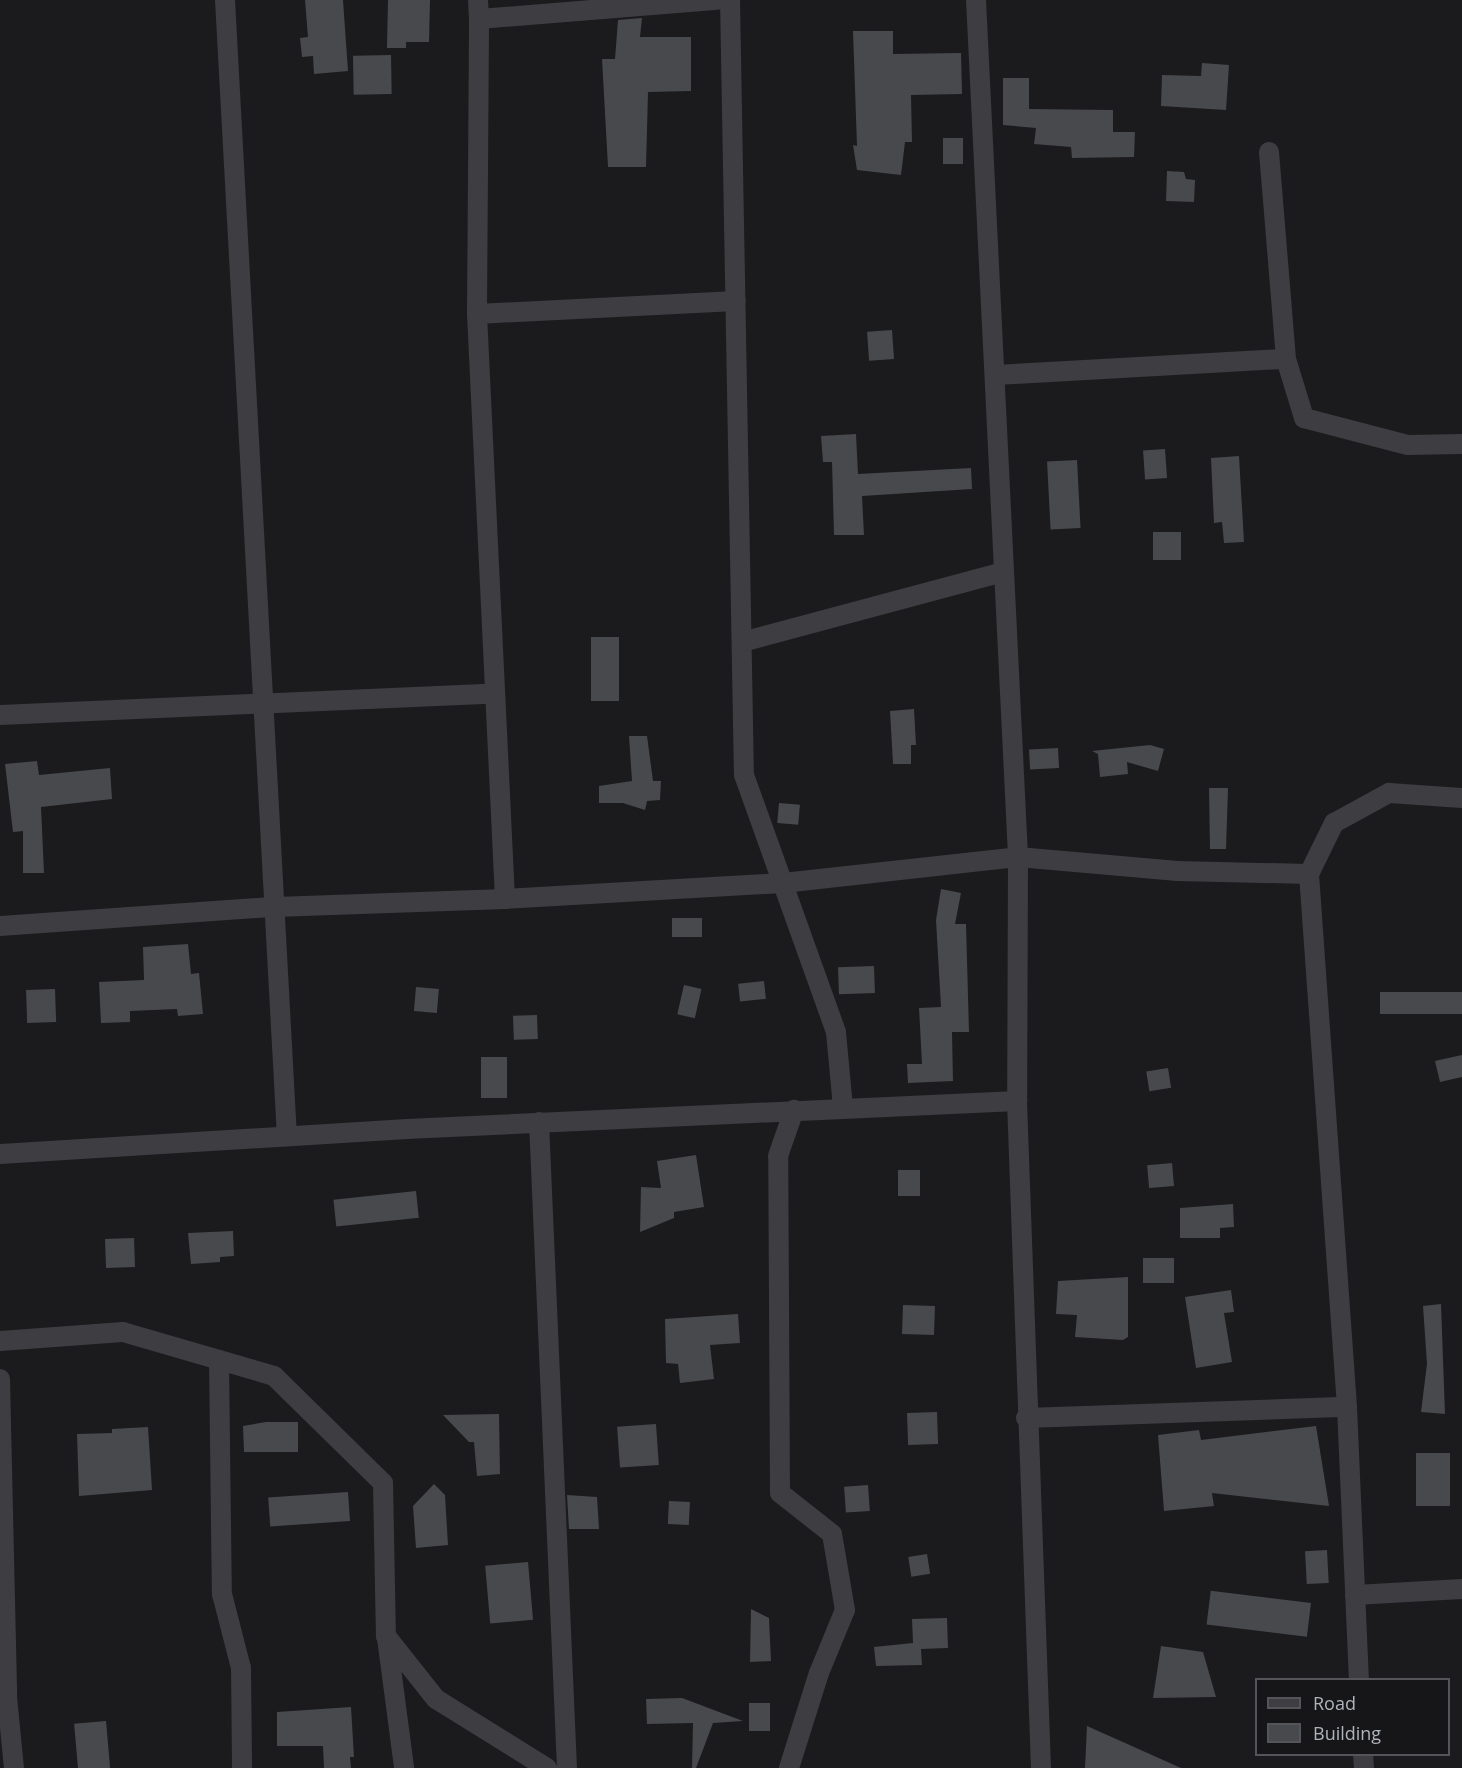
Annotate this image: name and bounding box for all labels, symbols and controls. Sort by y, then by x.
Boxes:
legend [1255,1678,1450,1756]
text: Road [1313,1691,1356,1715]
text: Building [1313,1721,1381,1745]

